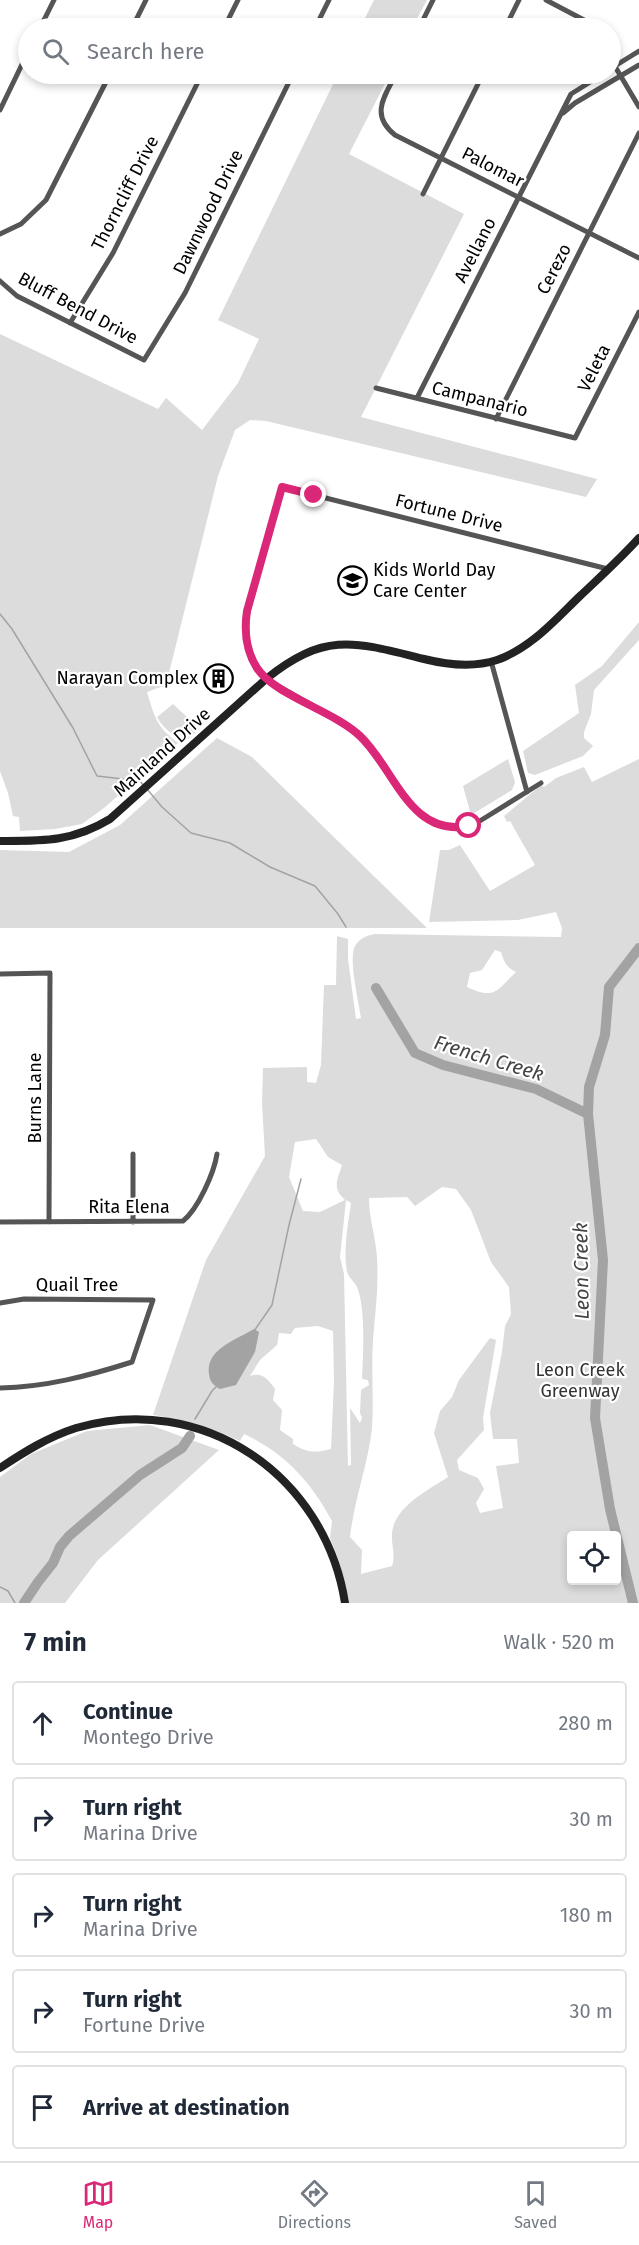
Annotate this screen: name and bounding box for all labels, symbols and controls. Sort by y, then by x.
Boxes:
search box [18,18,621,84]
icon: search [39,35,72,68]
text: Search here [87,38,205,65]
street label: Thorncliff Drive [87,132,163,254]
street label: Palomar [458,142,528,192]
street label: Dawnwood Drive [168,146,248,278]
street label: Avellano [449,214,501,286]
street label: Cerezo [532,240,576,298]
street label: Bluff Bend Drive [14,267,142,349]
street label: Veleta [573,340,615,396]
street label: Campanario [430,376,530,422]
route end [300,481,326,507]
street label: Fortune Drive [393,489,505,537]
place label: Kids World Day Care Center [373,559,495,602]
school or university icon: Kids World Day Care Center [336,564,368,596]
building icon: Narayan Complex [203,662,235,694]
place label: Narayan Complex [56,667,198,689]
street label: Mainland Drive [109,703,215,801]
route start [455,812,481,838]
water label: French Creek [431,1030,547,1086]
street label: Burns Lane [24,1052,46,1144]
street label: Rita Elena [88,1196,170,1218]
water label: Leon Creek [568,1222,594,1320]
street label: Quail Tree [36,1274,118,1296]
park label: Leon Creek Greenway [535,1359,625,1402]
map controls [567,1531,621,1585]
button: locate [567,1531,621,1585]
text: 7 min [24,1627,87,1658]
text: Walk · 520 m [504,1630,615,1654]
text: Continue [83,1698,173,1725]
icon: ahead [26,1707,59,1740]
text: 280 m [558,1711,613,1735]
text: Montego Drive [83,1725,214,1749]
text: Turn right [83,1794,182,1821]
icon: right [26,1803,59,1836]
text: 30 m [569,1807,613,1831]
text: Marina Drive [83,1821,198,1845]
text: Turn right [83,1890,182,1917]
icon: right [26,1899,59,1932]
text: 180 m [560,1903,613,1927]
text: Marina Drive [83,1917,198,1941]
text: Turn right [83,1986,182,2013]
icon: right [26,1995,59,2028]
text: 30 m [569,1999,613,2023]
text: Fortune Drive [83,2013,205,2037]
icon: arrive [26,2091,59,2124]
text: Arrive at destination [83,2094,290,2121]
tab: Map [82,2177,115,2232]
tab: Directions [278,2177,351,2232]
tab: Saved [514,2177,557,2232]

